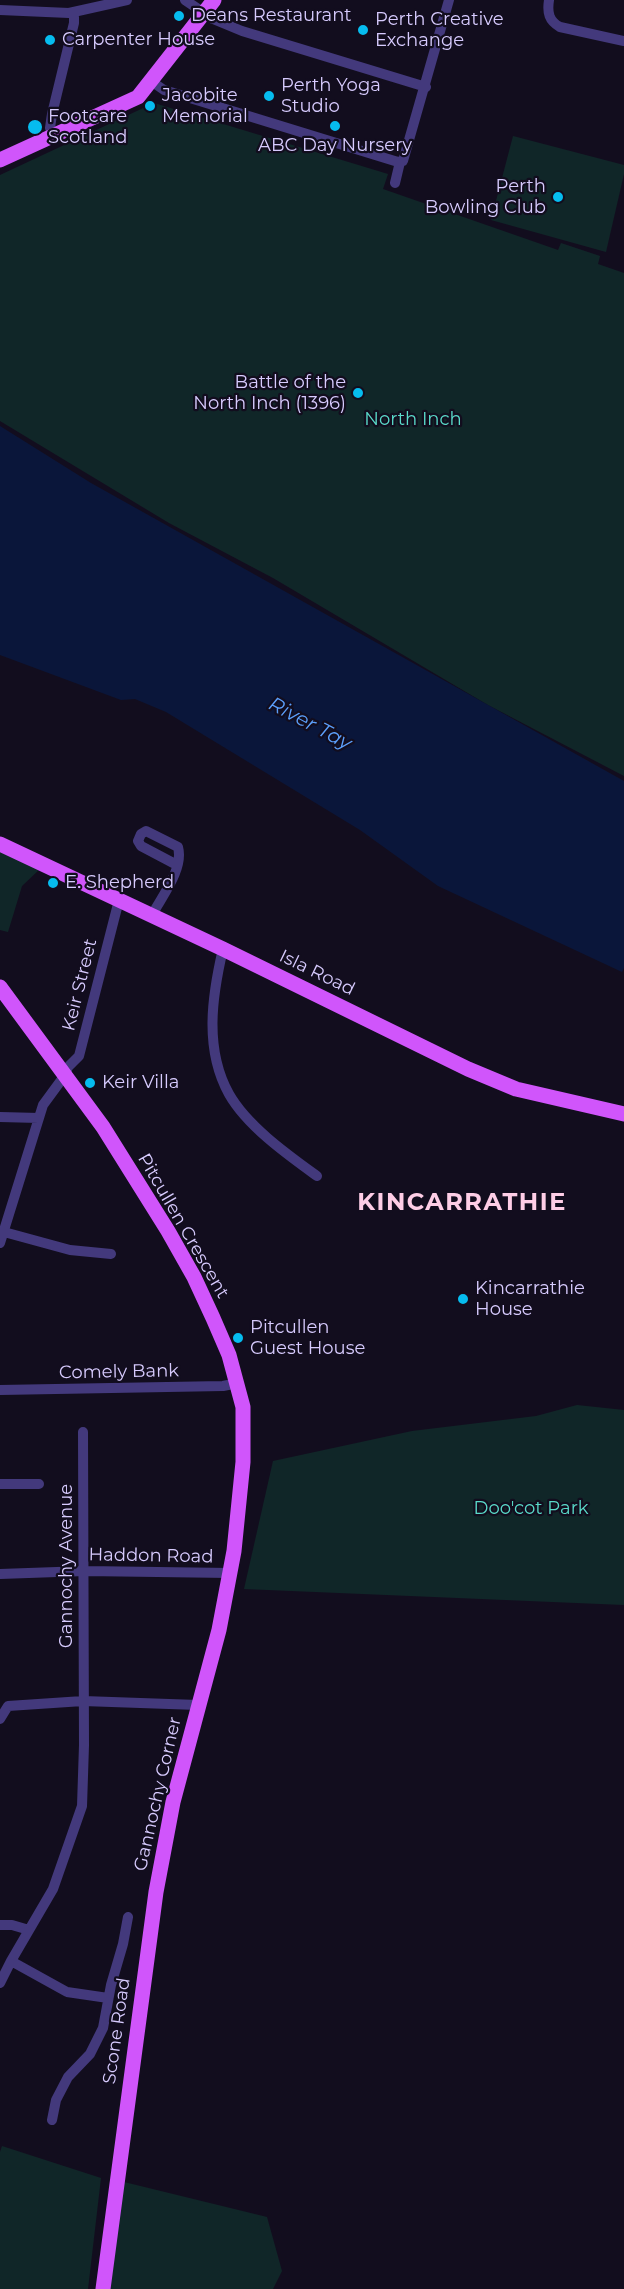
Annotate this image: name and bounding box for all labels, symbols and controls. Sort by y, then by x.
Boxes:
place label: Deans Restaurant [191,5,352,27]
marker: Deans Restaurant [172,9,186,23]
place label: Perth Creative Exchange [375,9,504,52]
marker: Perth Creative Exchange [356,23,370,37]
place label: Carpenter House [62,29,215,51]
marker: Carpenter House [43,33,57,47]
place label: Perth Yoga Studio [281,75,381,118]
place label: Jacobite Memorial [162,85,248,128]
marker: Perth Yoga Studio [262,89,276,103]
marker: Jacobite Memorial [143,99,157,113]
place label: Footcare Scotland [48,106,127,148]
marker: Footcare Scotland [26,118,44,136]
marker: ABC Day Nursery [328,119,342,133]
place label: ABC Day Nursery [258,135,412,157]
place label: Perth Bowling Club [425,176,546,219]
marker: Perth Bowling Club [551,190,565,204]
place label: Battle of the North Inch (1396) [193,372,346,415]
marker: Battle of the North Inch (1396) [351,386,365,400]
park label: North Inch [364,409,462,431]
water label: River Tay [264,692,356,756]
place label: E. Shepherd [65,872,174,894]
marker: E. Shepherd [46,876,60,890]
street label: Keir Street [58,937,102,1033]
street label: Isla Road [276,945,358,1001]
place label: Keir Villa [102,1072,179,1094]
marker: Keir Villa [83,1076,97,1090]
street label: Pitcullen Crescent [133,1150,233,1302]
district label: KINCARRATHIE [357,1189,567,1217]
place label: Kincarrathie House [475,1278,585,1320]
marker: Kincarrathie House [456,1292,470,1306]
place label: Pitcullen Guest House [250,1317,365,1360]
marker: Pitcullen Guest House [231,1331,245,1345]
street label: Comely Bank [59,1360,179,1384]
street label: Gannochy Avenue [56,1484,78,1648]
park label: Doo'cot Park [474,1498,588,1520]
street label: Haddon Road [88,1544,214,1568]
street label: Gannochy Corner [130,1715,186,1873]
street label: Scone Road [99,1976,135,2086]

